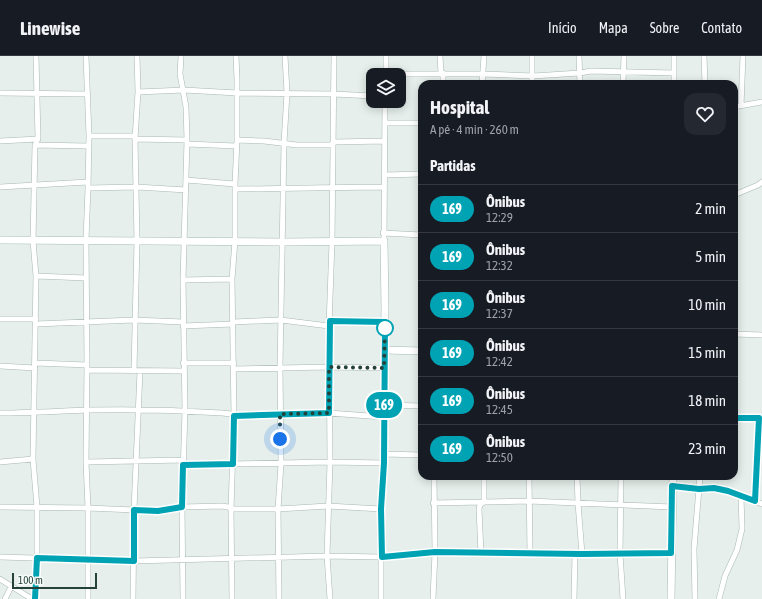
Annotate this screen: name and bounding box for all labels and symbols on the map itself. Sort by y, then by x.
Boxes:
unlabelled marker [376,319,394,337]
line badge: 169 [361,392,407,418]
your location [270,429,290,449]
scale bar [12,571,97,590]

